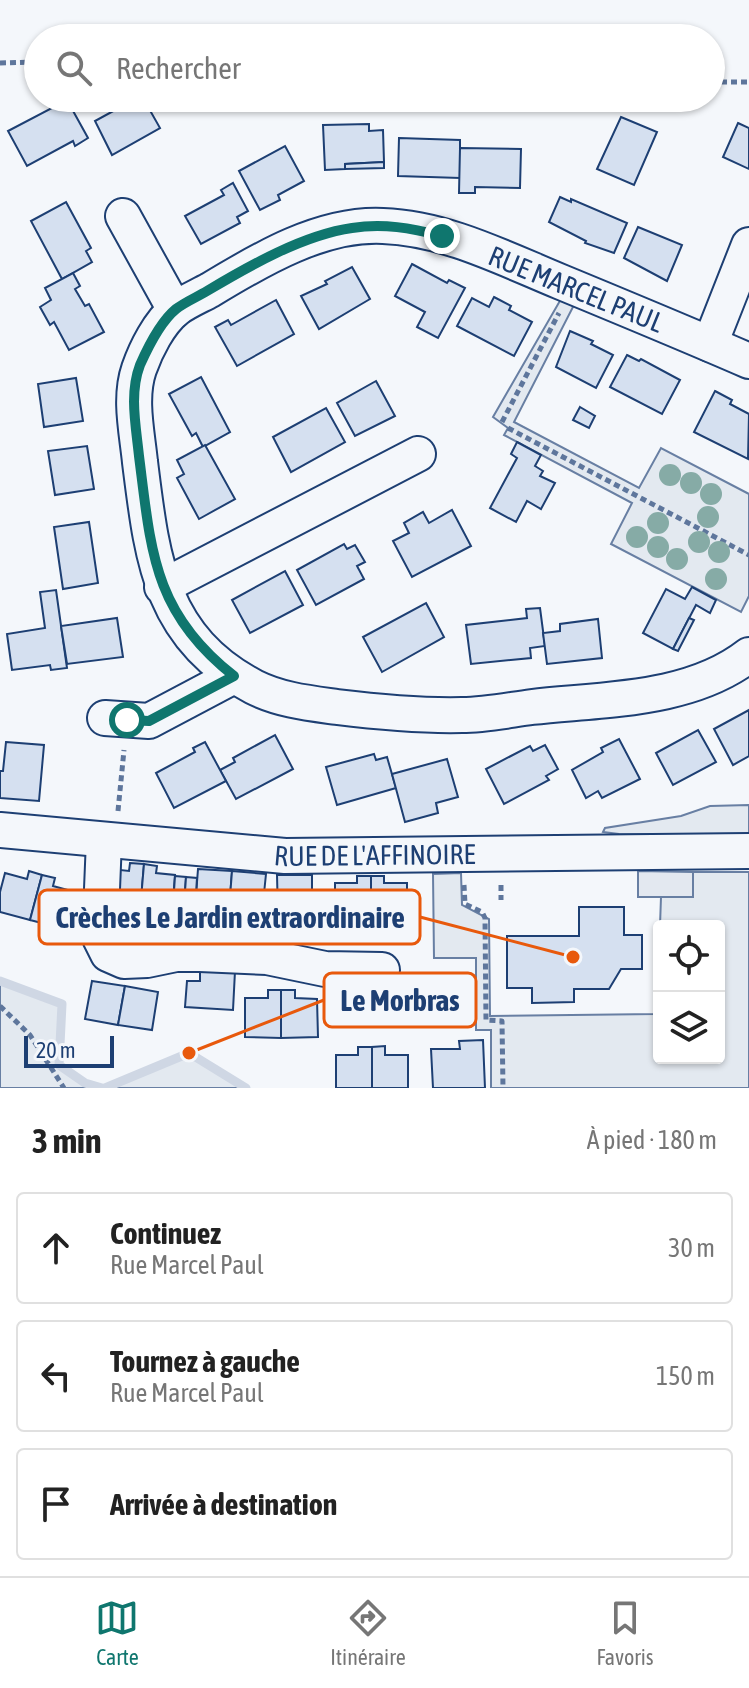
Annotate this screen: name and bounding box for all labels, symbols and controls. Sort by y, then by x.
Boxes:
search box [24,24,725,112]
icon: search [52,46,96,90]
text: Rechercher [116,51,241,85]
route end [424,218,460,254]
street label: RUE MARCEL PAUL [484,239,668,339]
route start [109,702,145,738]
street label: RUE DE L'AFFINOIRE [273,838,476,872]
callout: Crèches Le Jardin extraordinaire [39,890,420,944]
text: Crèches Le Jardin extraordinaire [55,900,405,934]
map controls [653,920,725,1064]
button: locate [653,920,725,992]
callout: Le Morbras [324,973,476,1027]
text: Le Morbras [340,983,460,1017]
button: layers [653,992,725,1064]
scale bar [24,1032,114,1068]
text: 20 m [36,1037,76,1063]
text: 3 min [32,1121,101,1160]
text: À pied · 180 m [587,1125,717,1155]
text: Continuez [110,1216,221,1250]
icon: ahead [34,1226,78,1270]
text: 30 m [668,1233,715,1263]
text: Rue Marcel Paul [110,1250,264,1280]
text: Tournez à gauche [110,1344,300,1378]
icon: left [34,1354,78,1398]
text: 150 m [656,1361,715,1391]
text: Rue Marcel Paul [110,1378,264,1408]
icon: arrive [34,1482,78,1526]
text: Arrivée à destination [110,1487,337,1521]
tab: Carte [95,1596,139,1670]
tab: Itinéraire [330,1596,406,1670]
tab: Favoris [596,1596,654,1670]

